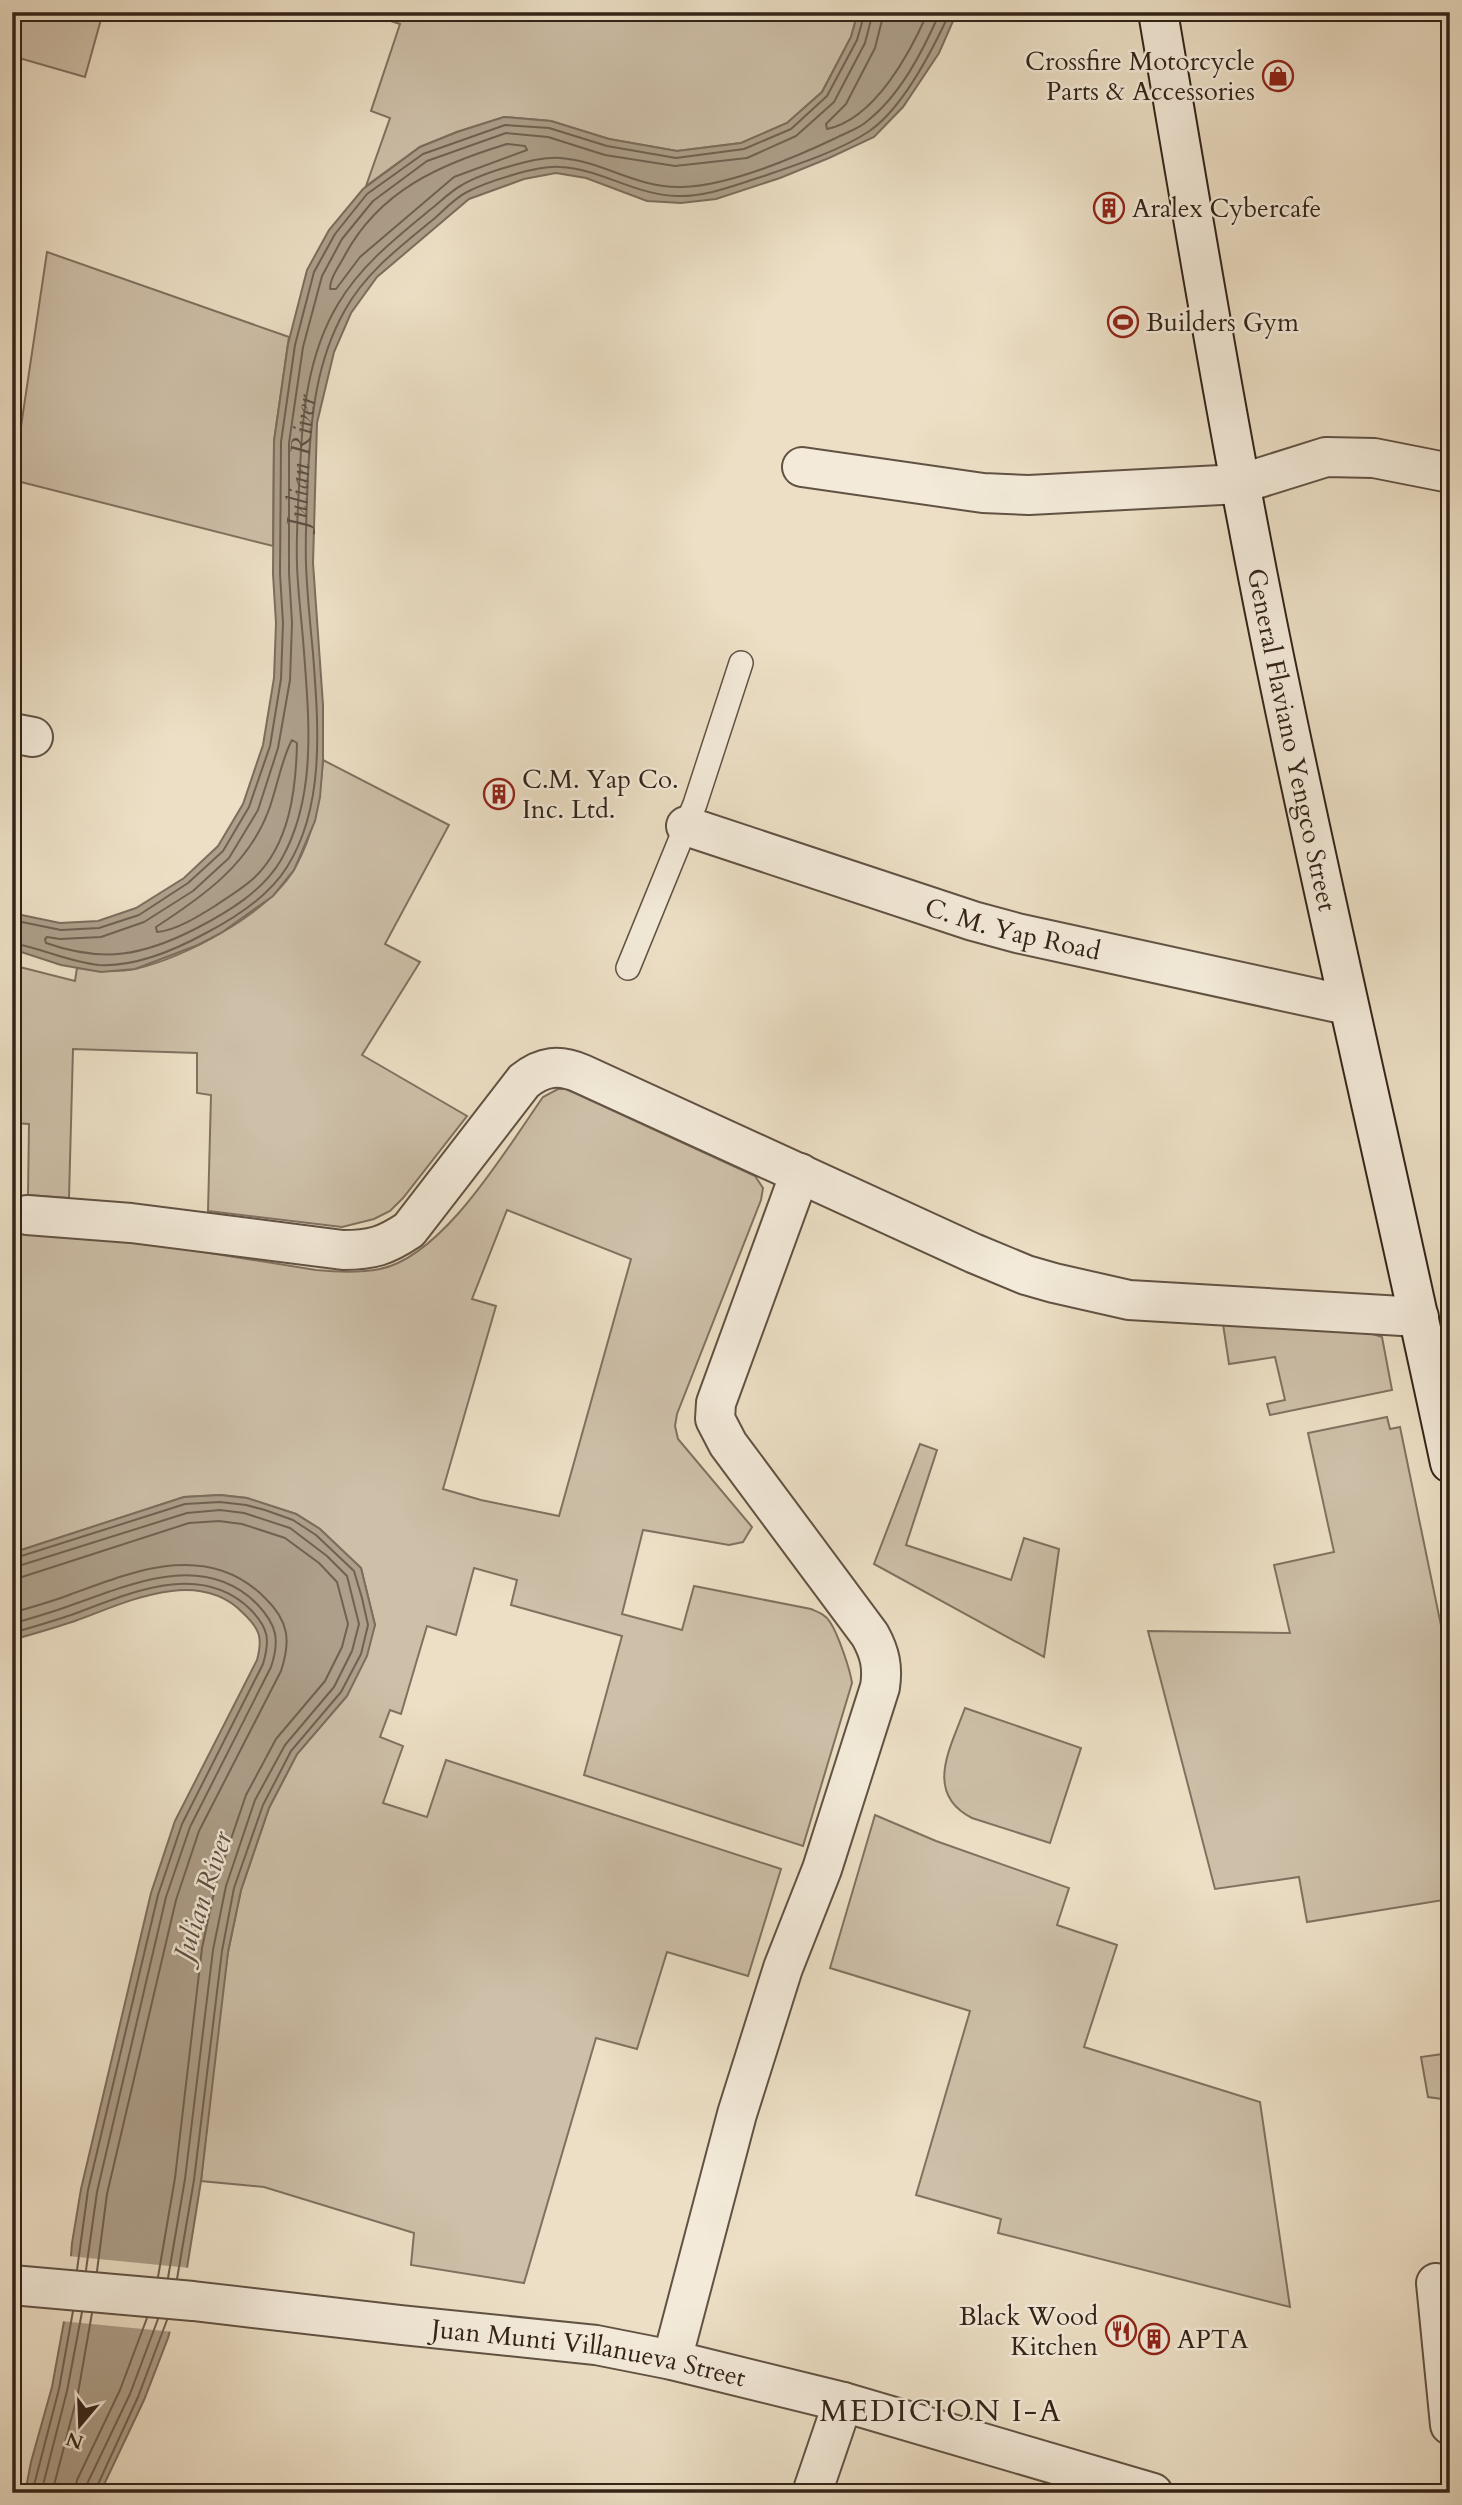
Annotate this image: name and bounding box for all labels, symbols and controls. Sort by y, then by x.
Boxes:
place label: Crossfire Motorcycle Parts & Accessories [1025,44,1255,109]
shop icon: Crossfire Motorcycle Parts & Accessories [1261,59,1295,93]
building icon: Aralex Cybercafe [1092,191,1126,225]
place label: Aralex Cybercafe [1132,191,1321,226]
sports icon: Builders Gym [1106,305,1140,339]
place label: Builders Gym [1146,305,1299,340]
water label: Julian River [278,392,326,535]
street label: General Flaviano Yengco Street [1239,565,1345,914]
place label: C.M. Yap Co. Inc. Ltd. [522,762,679,827]
building icon: C.M. Yap Co. Inc. Ltd. [482,777,516,811]
street label: C. M. Yap Road [921,889,1104,968]
water label: Julian River [162,1826,242,1971]
place label: Black Wood Kitchen [959,2299,1098,2364]
street label: Juan Munti Villanueva Street [426,2310,749,2395]
restaurant icon: Black Wood Kitchen [1104,2314,1138,2348]
building icon: APTA [1137,2322,1171,2356]
place label: APTA [1177,2322,1249,2357]
north arrow [46,2390,116,2460]
district label: MEDICION I-A [819,2391,1063,2432]
text: N [62,2425,87,2455]

